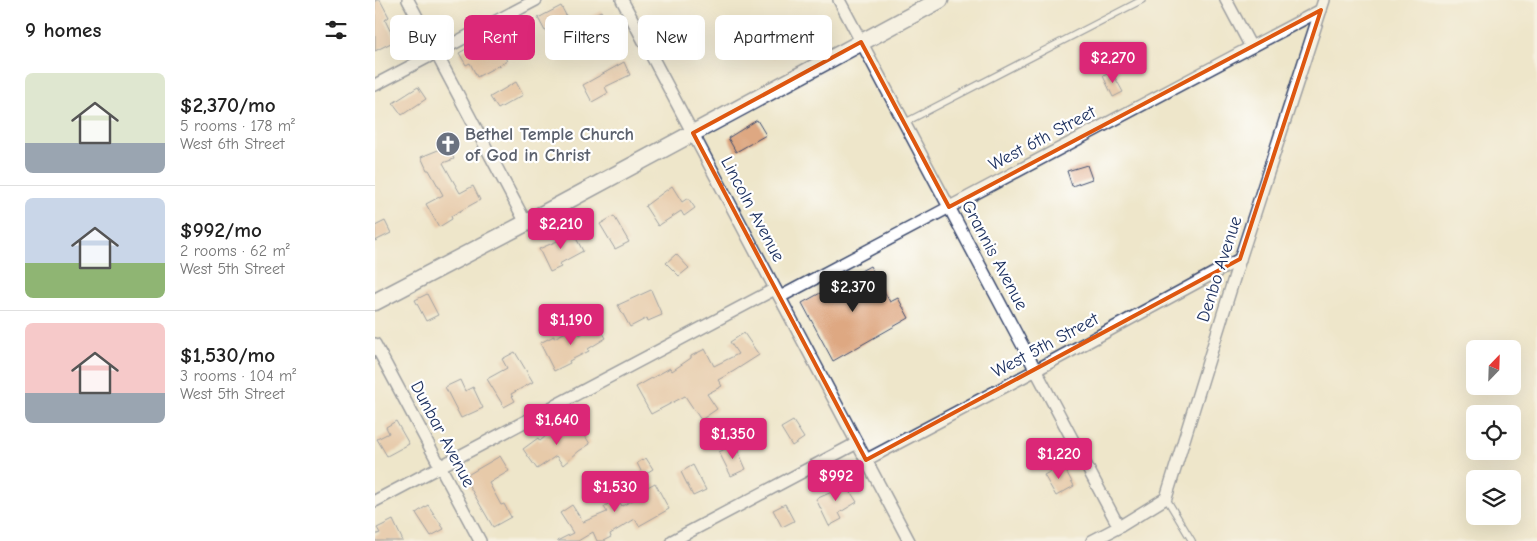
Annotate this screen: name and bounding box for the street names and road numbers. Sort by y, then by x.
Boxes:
street label: West 6th Street [985,101,1100,175]
street label: Lincoln Avenue [716,153,789,265]
street label: Grannis Avenue [957,197,1032,314]
street label: Denbo Avenue [1192,213,1247,325]
street label: West 5th Street [988,308,1103,382]
street label: Dunbar Avenue [406,377,479,491]

